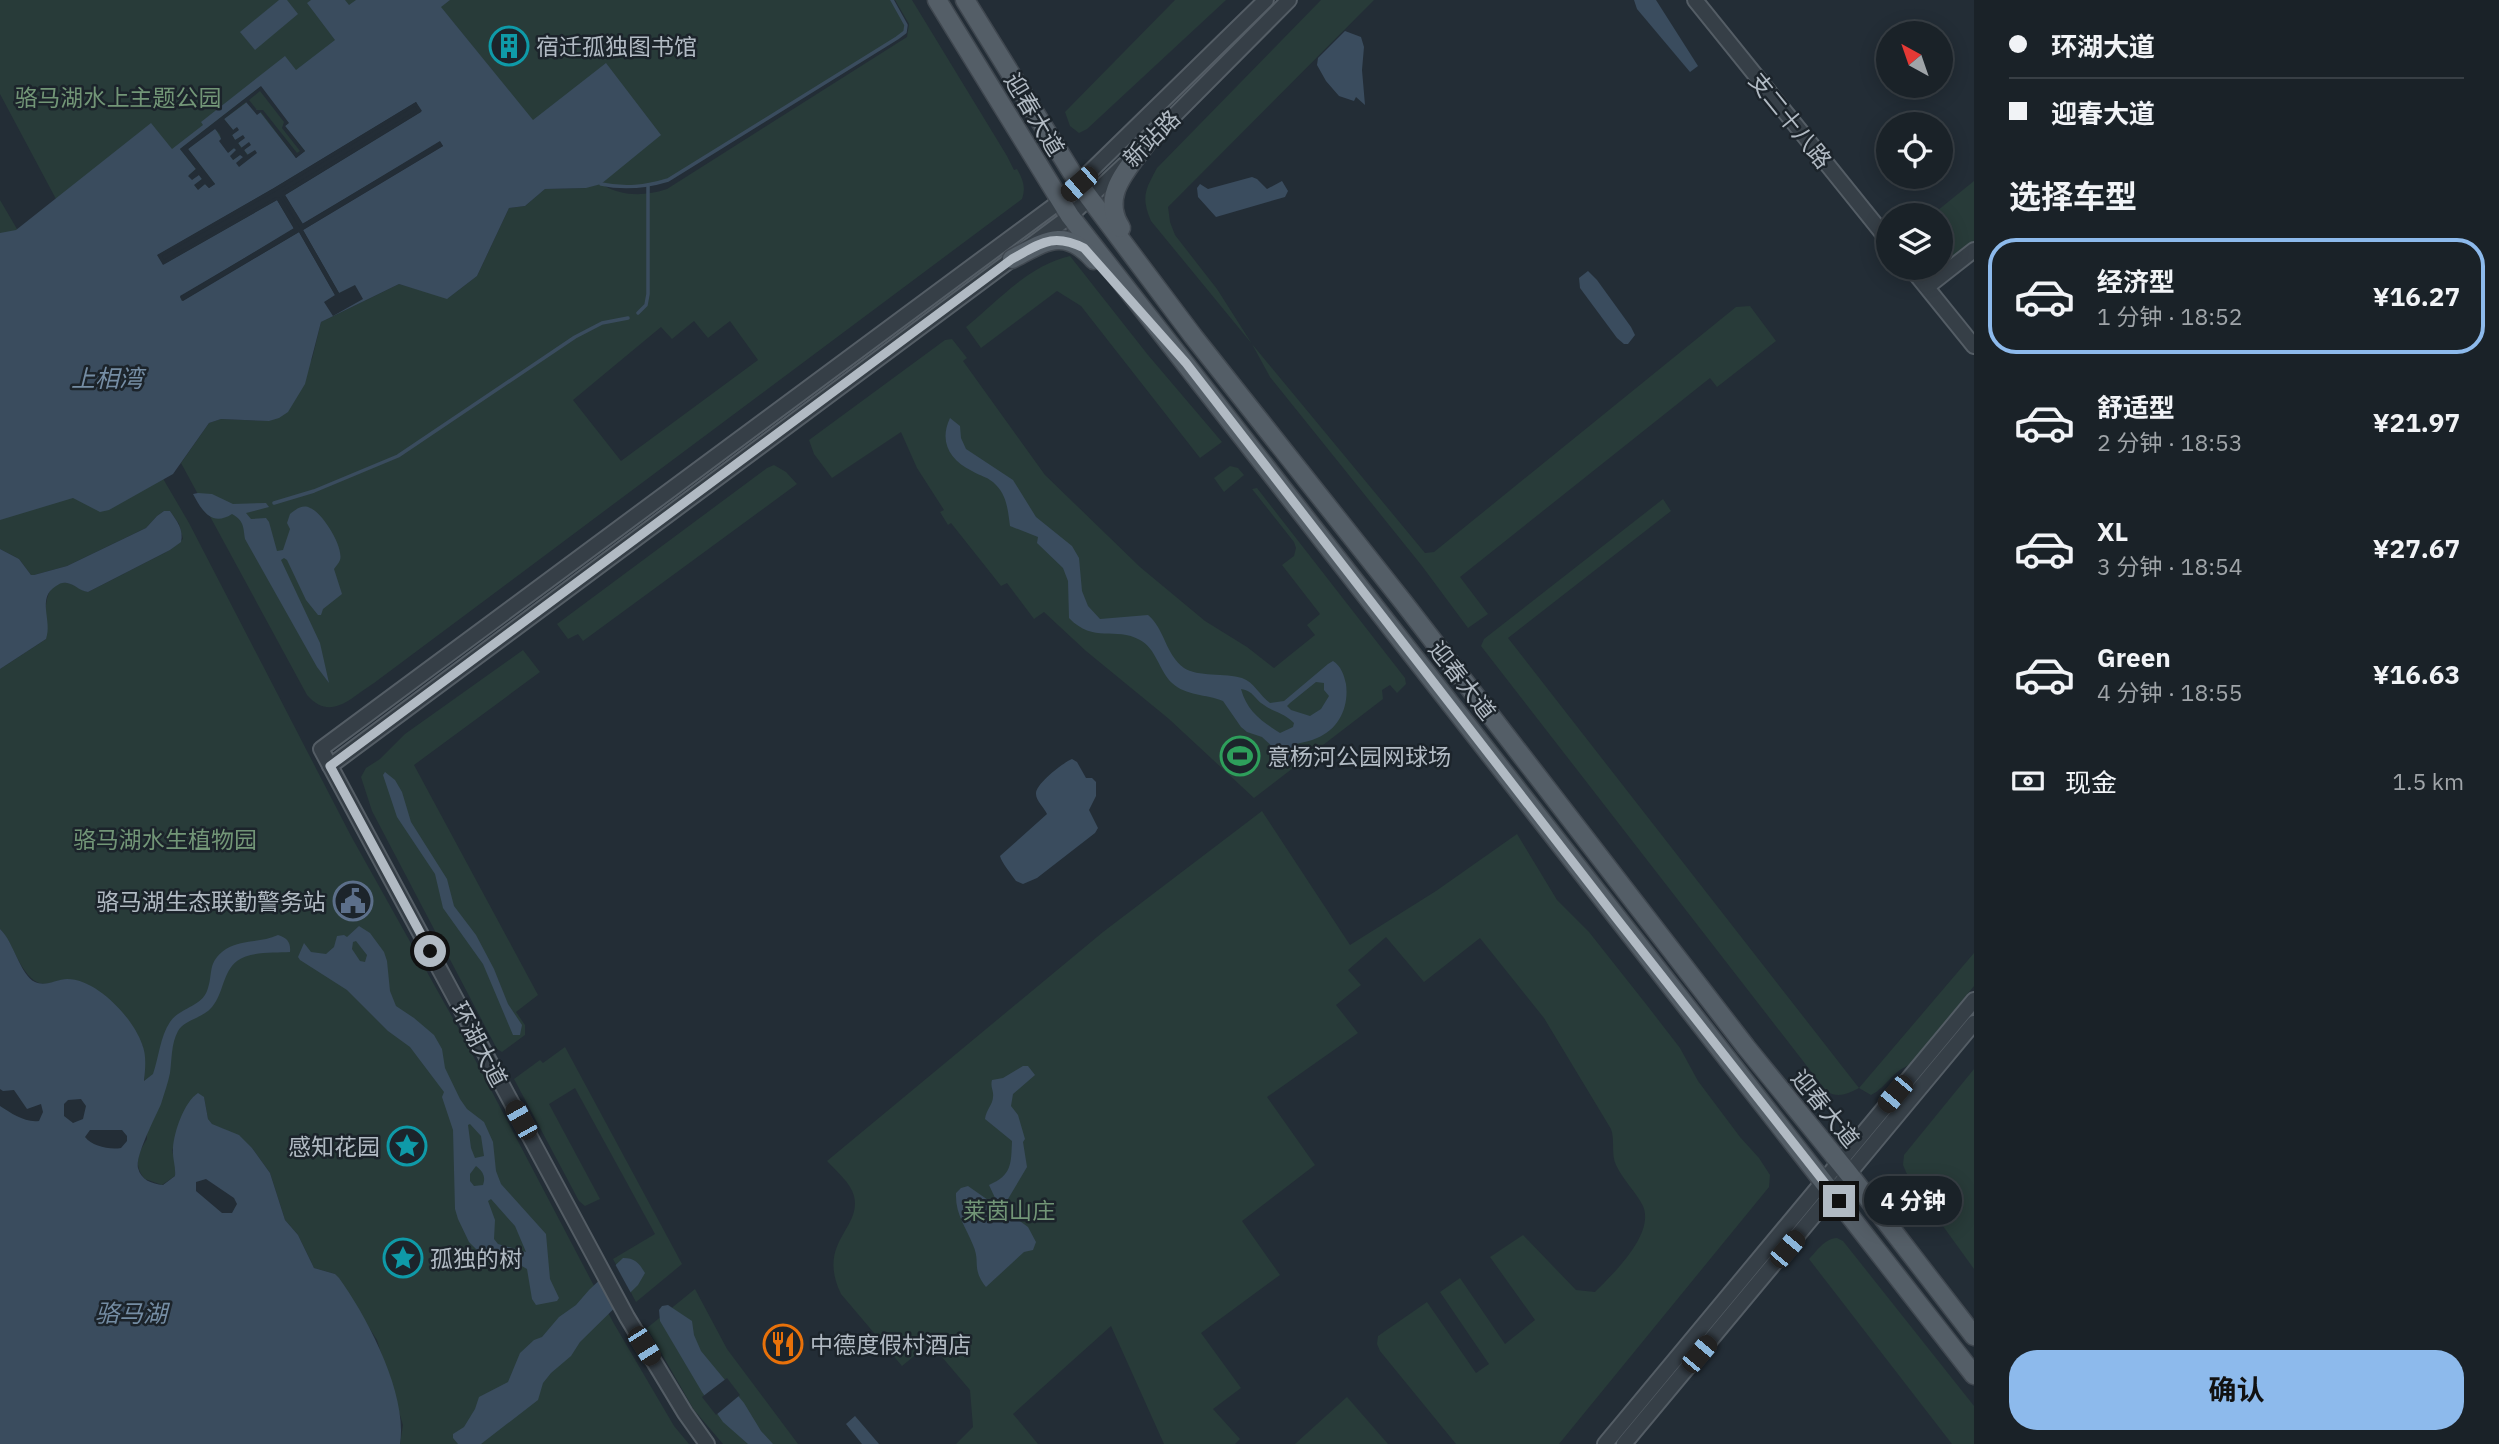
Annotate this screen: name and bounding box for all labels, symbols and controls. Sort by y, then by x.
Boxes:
north arrow [1876,21,1953,98]
map controls [1876,21,1953,280]
building icon: 宿迁孤独图书馆 [488,25,530,67]
text: 环湖大道 [2051,29,2155,63]
place label: 宿迁孤独图书馆 [536,31,697,61]
street label: 支二十八路 [1743,66,1839,174]
street label: 迎春大道 [998,67,1072,161]
park label: 骆马湖水上主题公园 [15,82,222,112]
text: 迎春大道 [2051,96,2155,130]
street label: 新站路 [1116,103,1186,173]
button: locate [1876,112,1953,189]
car [1057,162,1102,206]
text: 选择车型 [2009,175,2137,217]
button: layers [1876,203,1953,280]
text: 经济型 [2097,264,2175,298]
icon: car [2013,265,2076,328]
text: ¥16.27 [2373,279,2460,313]
text: 1 分钟 · 18:52 [2097,301,2243,331]
water label: 上相湾 [71,362,147,394]
text: 舒适型 [2097,390,2175,424]
icon: car [2013,391,2076,454]
text: ¥21.97 [2373,405,2460,439]
text: 2 分钟 · 18:53 [2097,427,2243,457]
text: XL [2097,514,2128,548]
icon: car [2013,517,2076,580]
text: ¥27.67 [2373,531,2460,565]
text: 3 分钟 · 18:54 [2097,551,2243,581]
street label: 迎春大道 [1423,635,1503,725]
text: Green [2097,640,2171,674]
icon: car [2013,643,2076,706]
text: ¥16.63 [2373,657,2460,691]
text: 4 分钟 · 18:55 [2097,677,2243,707]
sports icon: 意杨河公园网球场 [1219,735,1261,777]
place label: 意杨河公园网球场 [1267,741,1451,771]
icon: cash [2009,762,2047,800]
text: 现金 [2065,765,2117,799]
text: 1.5 km [2393,766,2464,796]
park label: 骆马湖水生植物园 [73,824,257,854]
public building icon: 骆马湖生态联勤警务站 [332,880,374,922]
place label: 骆马湖生态联勤警务站 [96,886,326,916]
route start [414,935,446,967]
street label: 环湖大道 [445,996,515,1092]
street label: 迎春大道 [1785,1063,1867,1153]
car [1874,1071,1917,1117]
car [502,1097,541,1143]
place icon: 感知花园 [386,1125,428,1167]
place label: 感知花园 [288,1131,380,1161]
callout: 4 分钟 [1864,1176,1962,1226]
route end [1823,1185,1855,1217]
text: 4 分钟 [1880,1185,1946,1215]
park label: 莱茵山庄 [963,1195,1055,1225]
car [1766,1226,1809,1272]
place icon: 孤独的树 [382,1237,424,1279]
place label: 孤独的树 [430,1243,522,1273]
water label: 骆马湖 [95,1297,171,1329]
car [624,1323,665,1369]
restaurant icon: 中德度假村酒店 [762,1323,804,1365]
place label: 中德度假村酒店 [810,1329,971,1359]
car [1678,1331,1721,1377]
button: 确认 [2009,1350,2464,1430]

